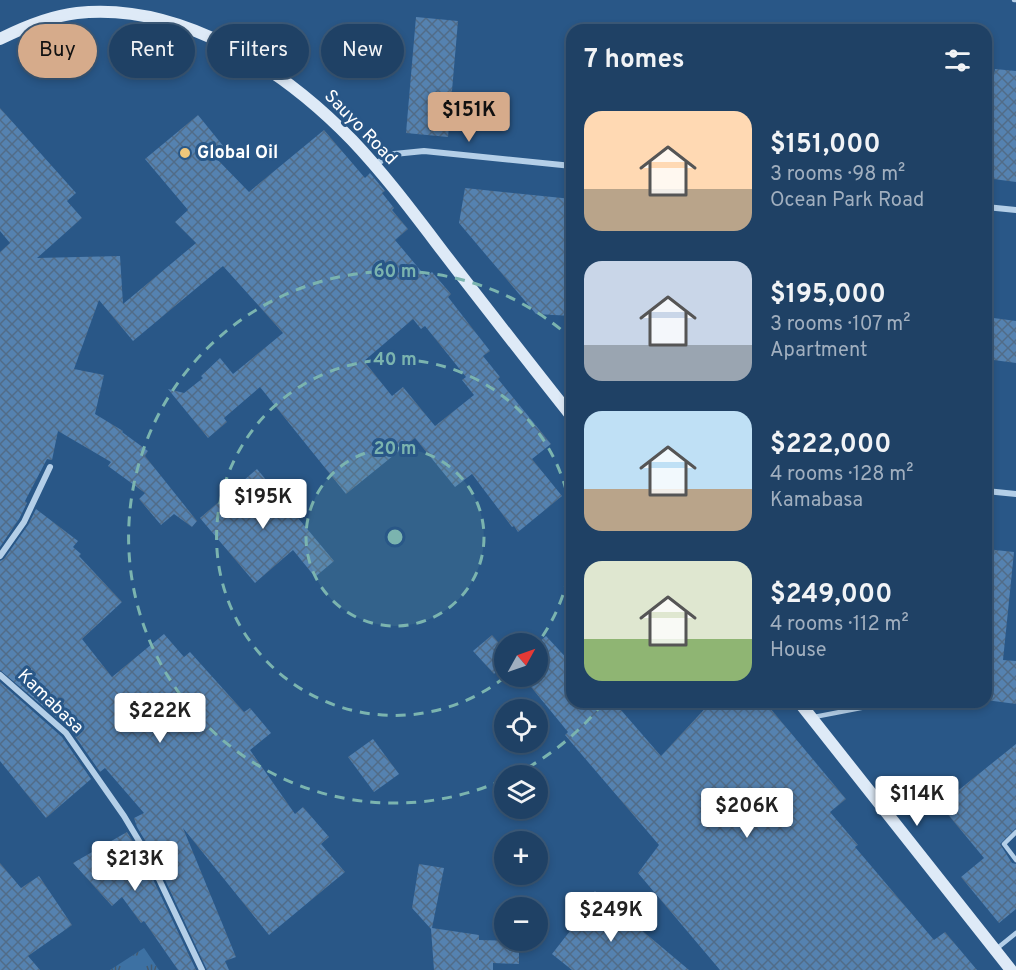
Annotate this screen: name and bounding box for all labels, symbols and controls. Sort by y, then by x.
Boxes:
chip: Buy [18,24,97,78]
chip: Rent [109,24,195,78]
chip: Filters [207,24,309,78]
chip: New [321,24,404,78]
text: 7 homes [584,44,684,77]
icon: filters [941,44,974,77]
street label: Sauyo Road [318,85,402,171]
pin: $151K [427,92,511,143]
text: $151K [442,98,496,124]
text: $151,000 [770,129,881,162]
icon: home [632,135,704,207]
place label: Global Oil [197,142,278,165]
marker: Global Oil [178,146,192,160]
text: 3 rooms · 98 m² [770,162,905,188]
text: Ocean Park Road [770,188,924,214]
text: 60 m [373,261,417,284]
text: $195,000 [770,279,886,312]
icon: home [632,285,704,357]
text: 3 rooms · 107 m² [770,312,911,338]
text: Apartment [770,338,868,364]
text: 40 m [373,349,417,372]
text: $222,000 [770,429,891,462]
icon: home [632,435,704,507]
text: 20 m [373,438,417,461]
text: 4 rooms · 128 m² [770,462,913,488]
pin: $195K [221,479,305,530]
text: $195K [234,485,292,511]
text: Kamabasa [770,488,863,514]
centre of rings [385,527,405,547]
text: $249,000 [770,579,892,612]
icon: home [632,585,704,657]
text: 4 rooms · 112 m² [770,612,909,638]
north arrow [494,633,548,687]
map controls [494,633,548,951]
text: House [770,638,826,664]
street label: Kamabasa [12,665,88,739]
pin: $222K [118,693,202,744]
text: $222K [129,699,191,725]
button: locate [494,699,548,753]
button: layers [494,765,548,819]
pin: $114K [875,776,959,827]
text: $114K [889,782,945,808]
pin: $206K [705,788,789,839]
text: $206K [715,794,779,820]
button: + [494,831,548,885]
pin: $213K [93,841,177,892]
text: $213K [106,847,164,873]
pin: $249K [569,892,653,943]
button: − [494,897,548,951]
text: $249K [579,898,643,924]

